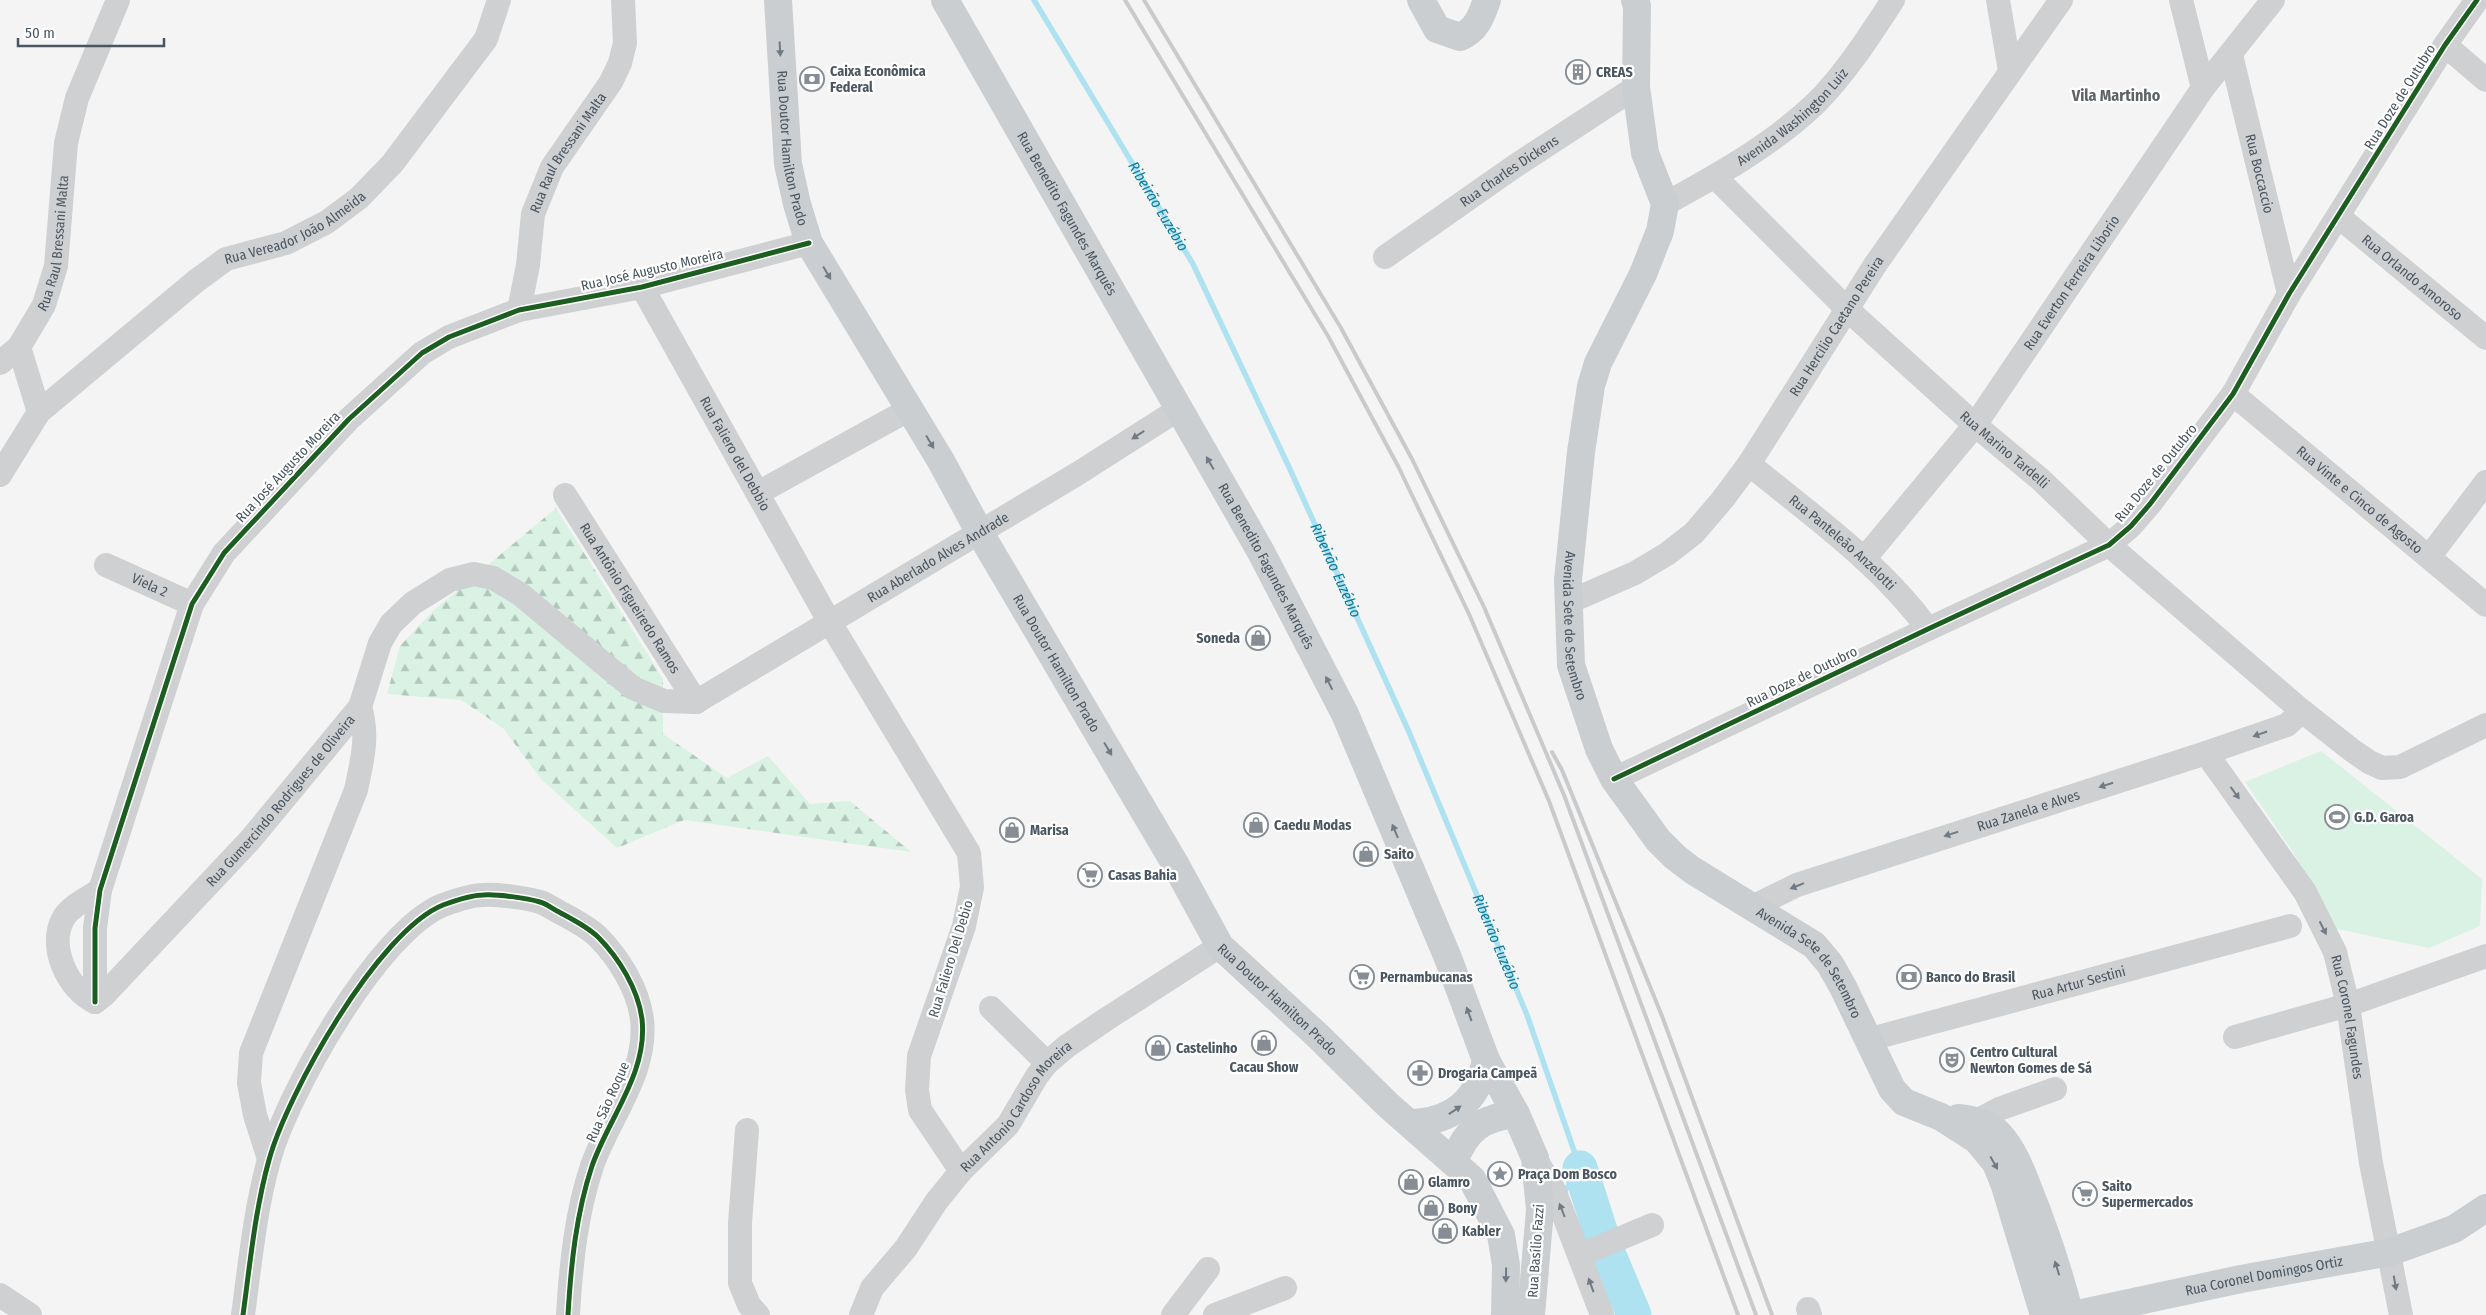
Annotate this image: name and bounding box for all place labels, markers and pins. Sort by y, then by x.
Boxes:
building icon: CREAS [1565,59,1591,85]
place label: Caixa Econômica Federal [830,63,926,96]
place label: CREAS [1596,64,1633,81]
bank icon: Caixa Econômica Federal [799,66,825,92]
shop icon: Soneda [1245,625,1271,651]
place label: Soneda [1196,630,1240,647]
sports icon: G.D. Garoa [2324,804,2350,830]
place label: G.D. Garoa [2354,809,2414,826]
shop icon: Caedu Modas [1243,812,1269,838]
shop icon: Marisa [999,817,1025,843]
place label: Caedu Modas [1274,817,1351,834]
place label: Marisa [1030,822,1069,839]
shop icon: Saito [1353,841,1379,867]
place label: Saito [1384,846,1415,863]
supermarket icon: Casas Bahia [1077,862,1103,888]
place label: Casas Bahia [1108,867,1177,884]
supermarket icon: Pernambucanas [1349,964,1375,990]
bank icon: Banco do Brasil [1896,964,1922,990]
place label: Pernambucanas [1380,969,1473,986]
place label: Banco do Brasil [1926,969,2016,986]
shop icon: Cacau Show [1251,1030,1277,1056]
shop icon: Castelinho [1145,1035,1171,1061]
place label: Castelinho [1176,1040,1238,1057]
place label: Centro Cultural Newton Gomes de Sá [1970,1044,2092,1077]
theatre icon: Centro Cultural Newton Gomes de Sá [1939,1047,1965,1073]
place label: Cacau Show [1230,1059,1299,1076]
pharmacy icon: Drogaria Campeã [1407,1060,1433,1086]
place label: Drogaria Campeã [1438,1065,1537,1082]
place icon: Praça Dom Bosco [1487,1161,1513,1187]
place label: Praça Dom Bosco [1518,1166,1618,1184]
shop icon: Glamro [1398,1169,1424,1195]
place label: Glamro [1428,1174,1470,1191]
place label: Saito Supermercados [2102,1178,2193,1211]
supermarket icon: Saito Supermercados [2072,1181,2098,1207]
shop icon: Bony [1418,1195,1444,1221]
place label: Bony [1448,1200,1478,1217]
shop icon: Kabler [1432,1218,1458,1244]
place label: Kabler [1462,1223,1501,1240]

